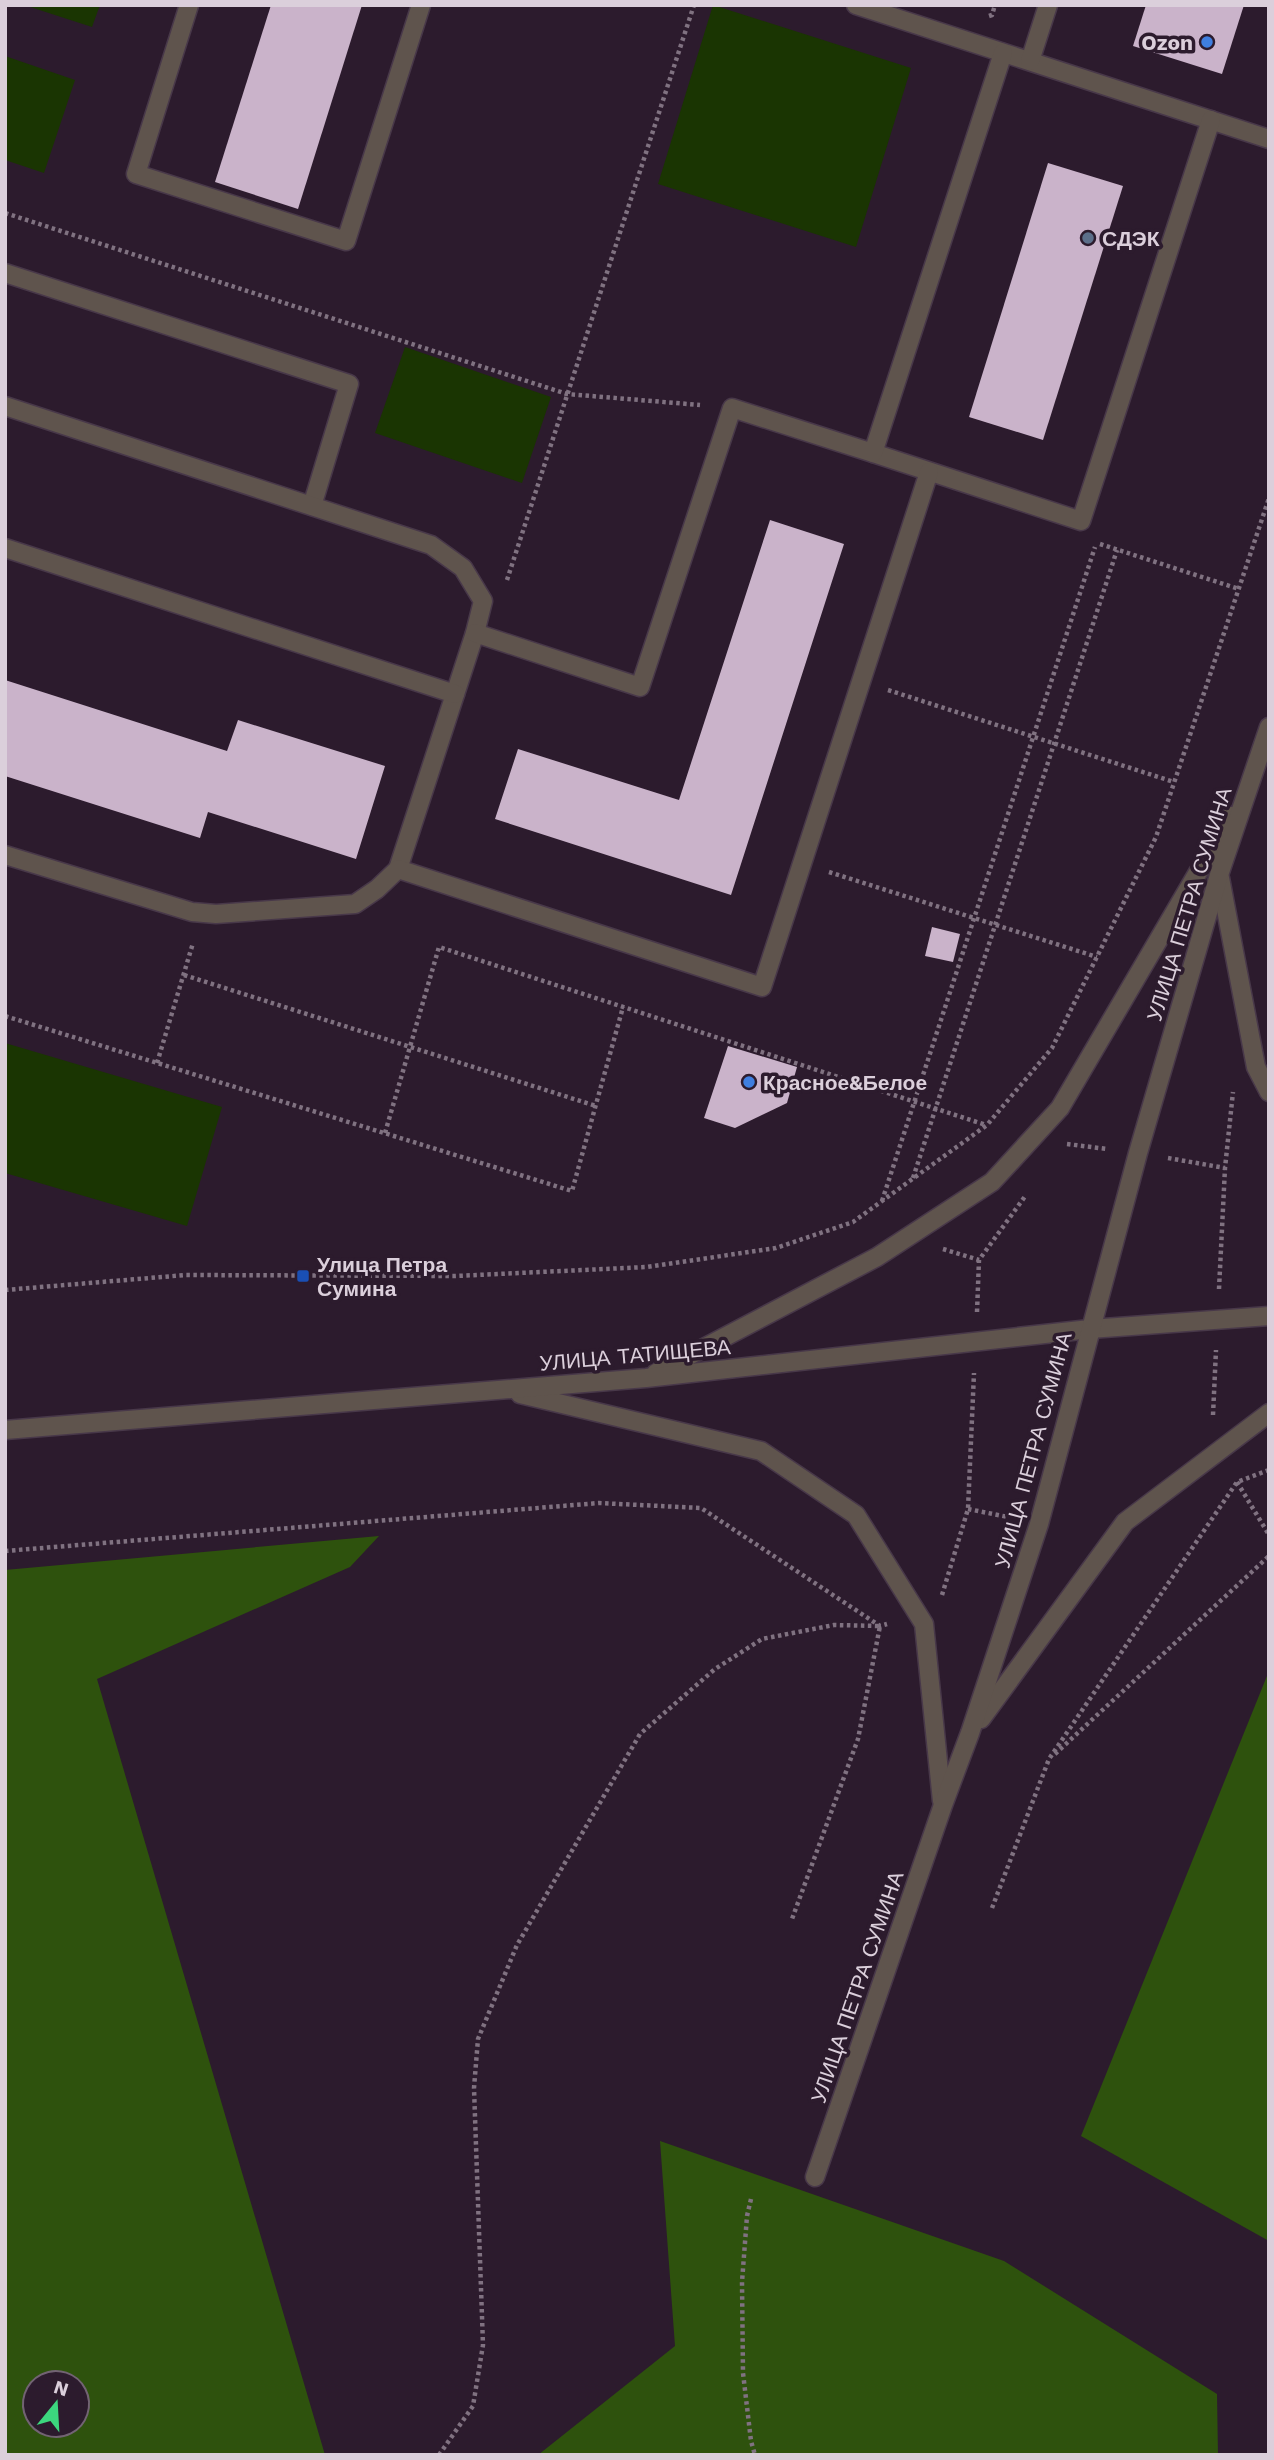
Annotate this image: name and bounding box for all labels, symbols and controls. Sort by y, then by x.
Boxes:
place label: Ozon [1141,30,1193,55]
marker: Ozon [1199,34,1215,50]
place label: СДЭК [1102,226,1160,251]
marker: СДЭК [1080,230,1096,246]
street label: УЛИЦА ПЕТРА СУМИНА [1141,784,1237,1024]
place label: Красное&Белое [763,1070,927,1095]
marker: Красное&Белое [741,1074,757,1090]
place label: Улица Петра Сумина [317,1252,447,1301]
marker: Улица Петра Сумина [295,1268,311,1284]
street label: УЛИЦА ПЕТРА СУМИНА [989,1329,1077,1571]
street label: УЛИЦА ТАТИЩЕВА [538,1334,732,1376]
street label: УЛИЦА ПЕТРА СУМИНА [806,1868,908,2106]
north arrow [21,2369,91,2439]
text: N [51,2375,71,2401]

